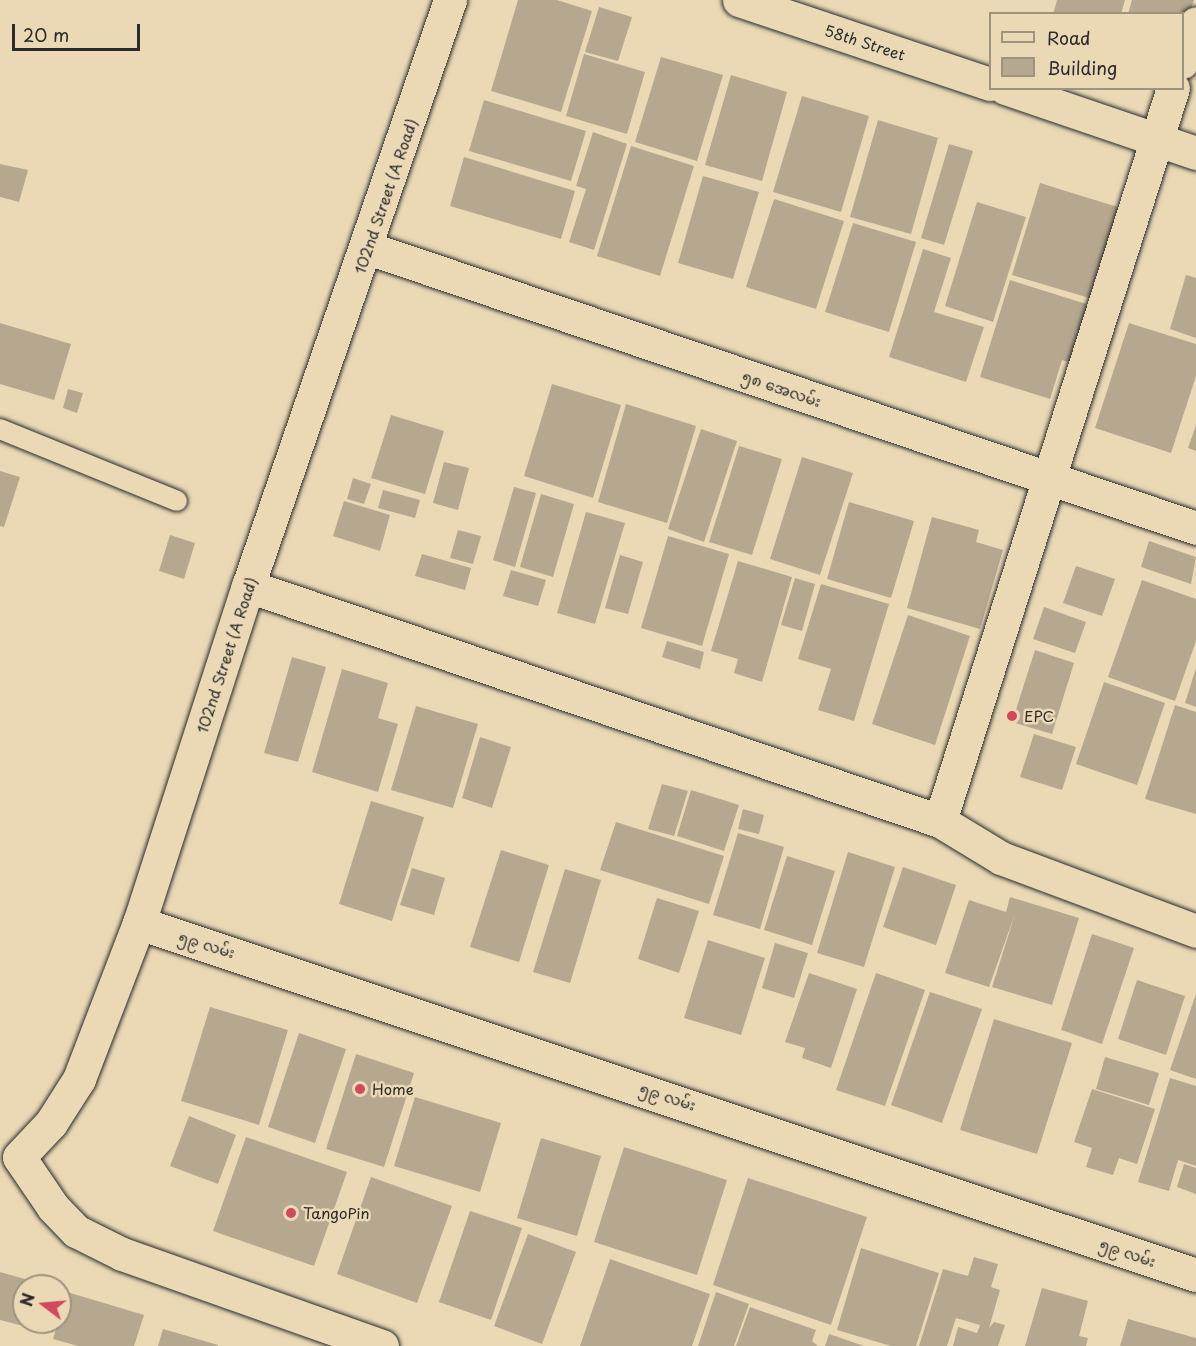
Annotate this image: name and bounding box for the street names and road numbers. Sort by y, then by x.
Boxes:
street label: 58th Street [822,20,908,64]
street label: 102nd Street (A Road) [350,115,420,277]
street label: ၅၈ အေလမ်း [740,366,824,410]
street label: 102nd Street (A Road) [192,574,260,736]
street label: ၅၉ လမ်း [177,927,237,961]
street label: ၅၉ လမ်း [638,1078,698,1114]
street label: ၅၉ လမ်း [1098,1234,1158,1270]

